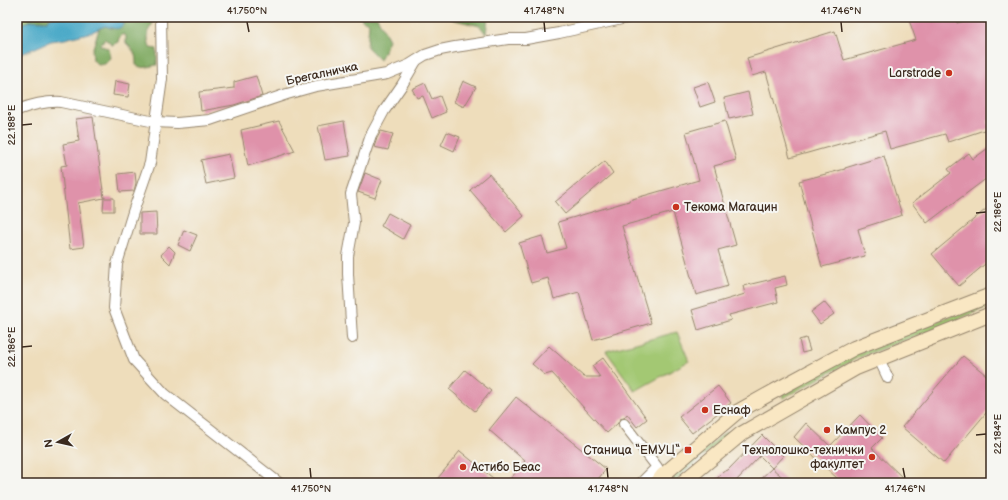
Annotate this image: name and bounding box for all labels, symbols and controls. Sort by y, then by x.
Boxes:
text: 41.750°N [227,5,267,17]
text: 41.748°N [524,5,564,17]
text: 41.746°N [821,5,861,17]
street label: Брегалничка [285,59,359,89]
place label: Larstrade [889,66,941,81]
marker: Larstrade [944,68,954,78]
text: 22.188°E [6,104,18,145]
text: 22.186°E [992,191,1004,232]
place label: Текома Магацин [684,200,778,215]
marker: Текома Магацин [671,202,681,212]
text: 22.186°E [6,326,18,367]
place label: Еснаф [713,403,751,418]
marker: Еснаф [700,405,710,415]
text: 22.184°E [992,413,1004,454]
north arrow [38,422,78,462]
place label: Кампус 2 [835,423,886,438]
marker: Кампус 2 [822,425,832,435]
text: N [42,438,56,448]
place label: Станица “ЕМУЦ“ [584,443,680,458]
place label: Технолошко-технички факултет [742,443,864,472]
marker: Станица “ЕМУЦ“ [683,445,693,455]
marker: Технолошко-технички факултет [867,452,877,462]
place label: Астибо Беас [470,460,541,475]
marker: Астибо Беас [458,462,468,472]
text: 41.750°N [291,483,331,495]
text: 41.748°N [588,483,628,495]
text: 41.746°N [885,483,925,495]

